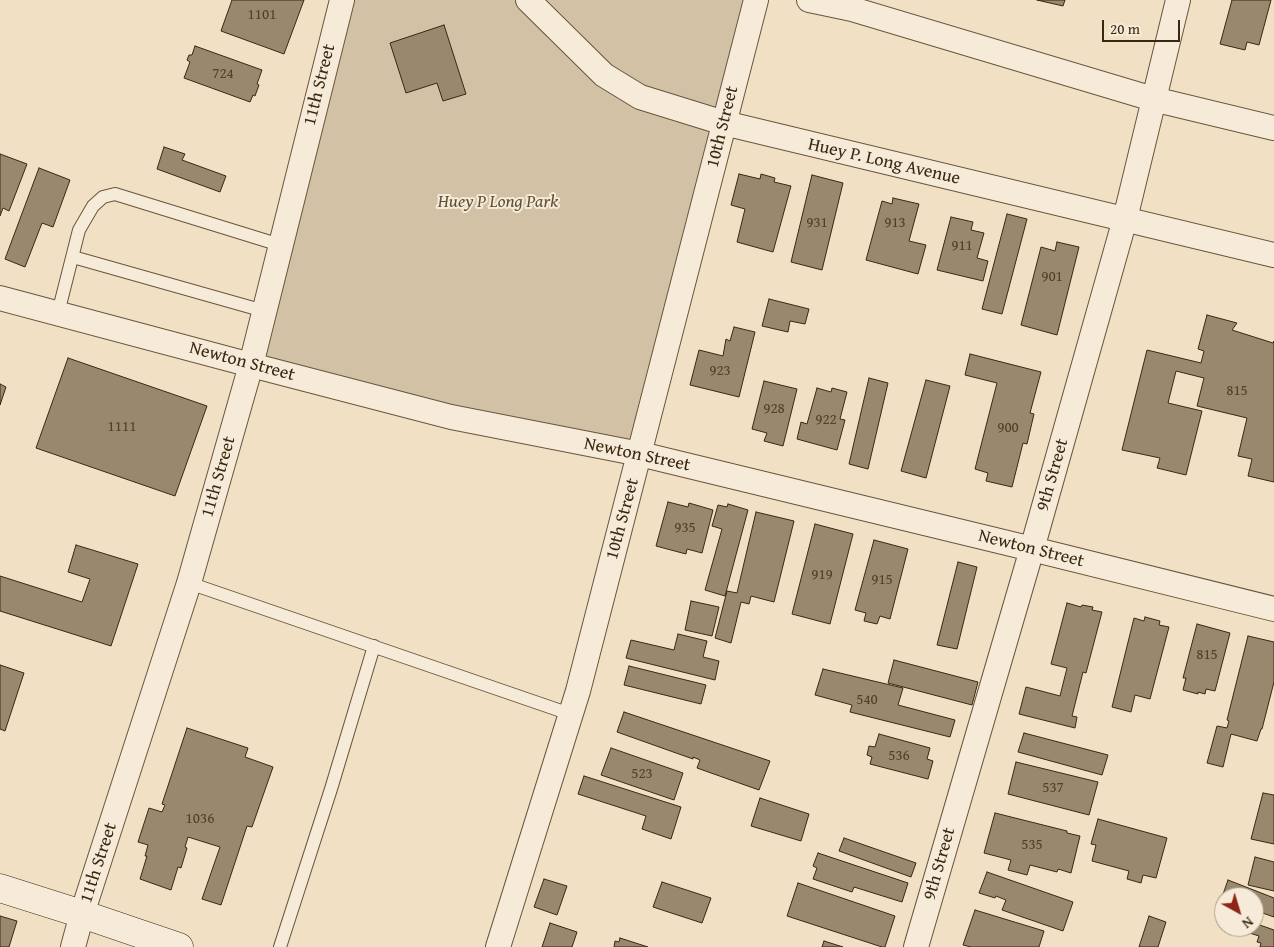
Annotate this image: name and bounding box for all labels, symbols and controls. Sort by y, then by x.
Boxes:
house number: 1101 [248,6,276,24]
scale bar [1104,10,1182,42]
text: 20 m [1110,18,1140,39]
street label: 11th Street [299,42,341,128]
house number: 724 [212,65,234,83]
street label: 10th Street [702,84,744,170]
street label: Huey P. Long Avenue [806,134,962,190]
park label: Huey P Long Park [438,191,558,213]
house number: 931 [806,214,828,232]
house number: 913 [884,214,906,232]
house number: 911 [951,237,973,255]
house number: 901 [1041,268,1063,286]
street label: Newton Street [187,338,297,386]
house number: 923 [709,362,731,380]
house number: 815 [1226,382,1248,400]
house number: 928 [763,400,785,418]
house number: 922 [815,411,837,429]
house number: 1111 [108,418,136,436]
house number: 900 [997,419,1019,437]
street label: Newton Street [582,433,692,477]
street label: 11th Street [197,434,241,520]
street label: 9th Street [1032,436,1074,514]
street label: 10th Street [602,476,644,562]
house number: 935 [674,519,696,537]
street label: Newton Street [976,525,1086,573]
house number: 919 [811,566,833,584]
house number: 915 [871,571,893,589]
house number: 815 [1196,646,1218,664]
house number: 540 [856,691,878,709]
house number: 536 [888,747,910,765]
house number: 523 [631,765,653,783]
house number: 537 [1042,779,1064,797]
house number: 1036 [186,810,214,828]
street label: 11th Street [76,820,122,906]
street label: 9th Street [919,825,961,903]
house number: 535 [1021,836,1043,854]
north arrow [1214,887,1264,937]
text: N [1238,912,1258,934]

